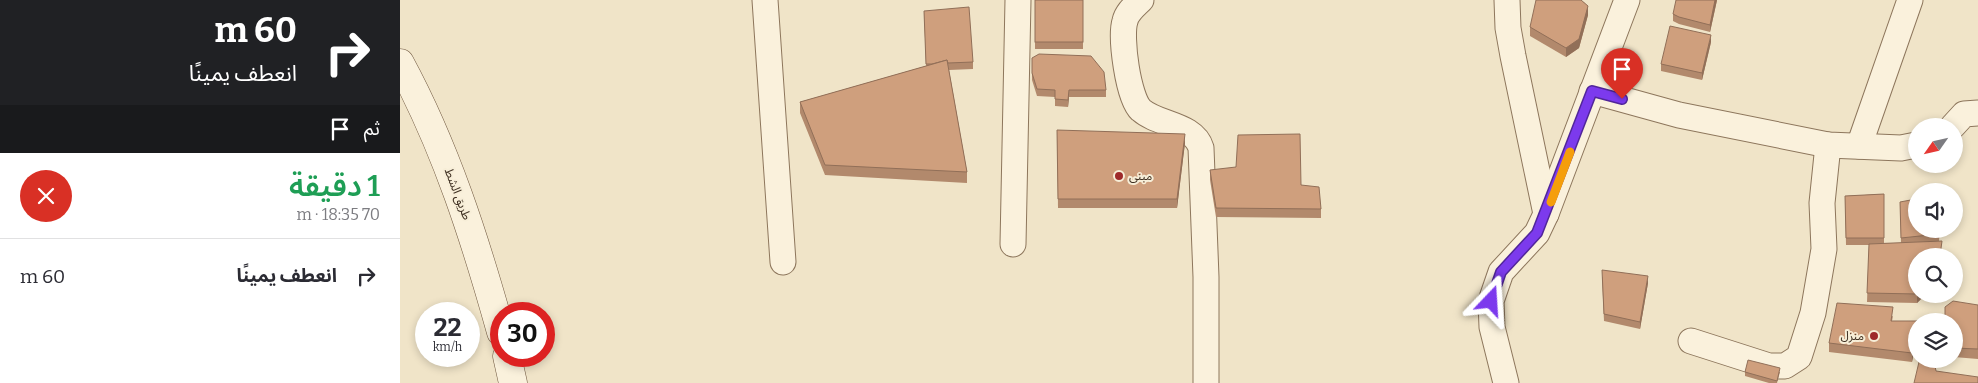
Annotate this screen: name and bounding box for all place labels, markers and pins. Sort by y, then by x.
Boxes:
pin [1601,48,1643,99]
place label: مبنى [1129,169,1152,183]
marker: مبنى [1113,170,1125,182]
place label: منزل [1840,329,1864,343]
marker: منزل [1868,330,1880,342]

